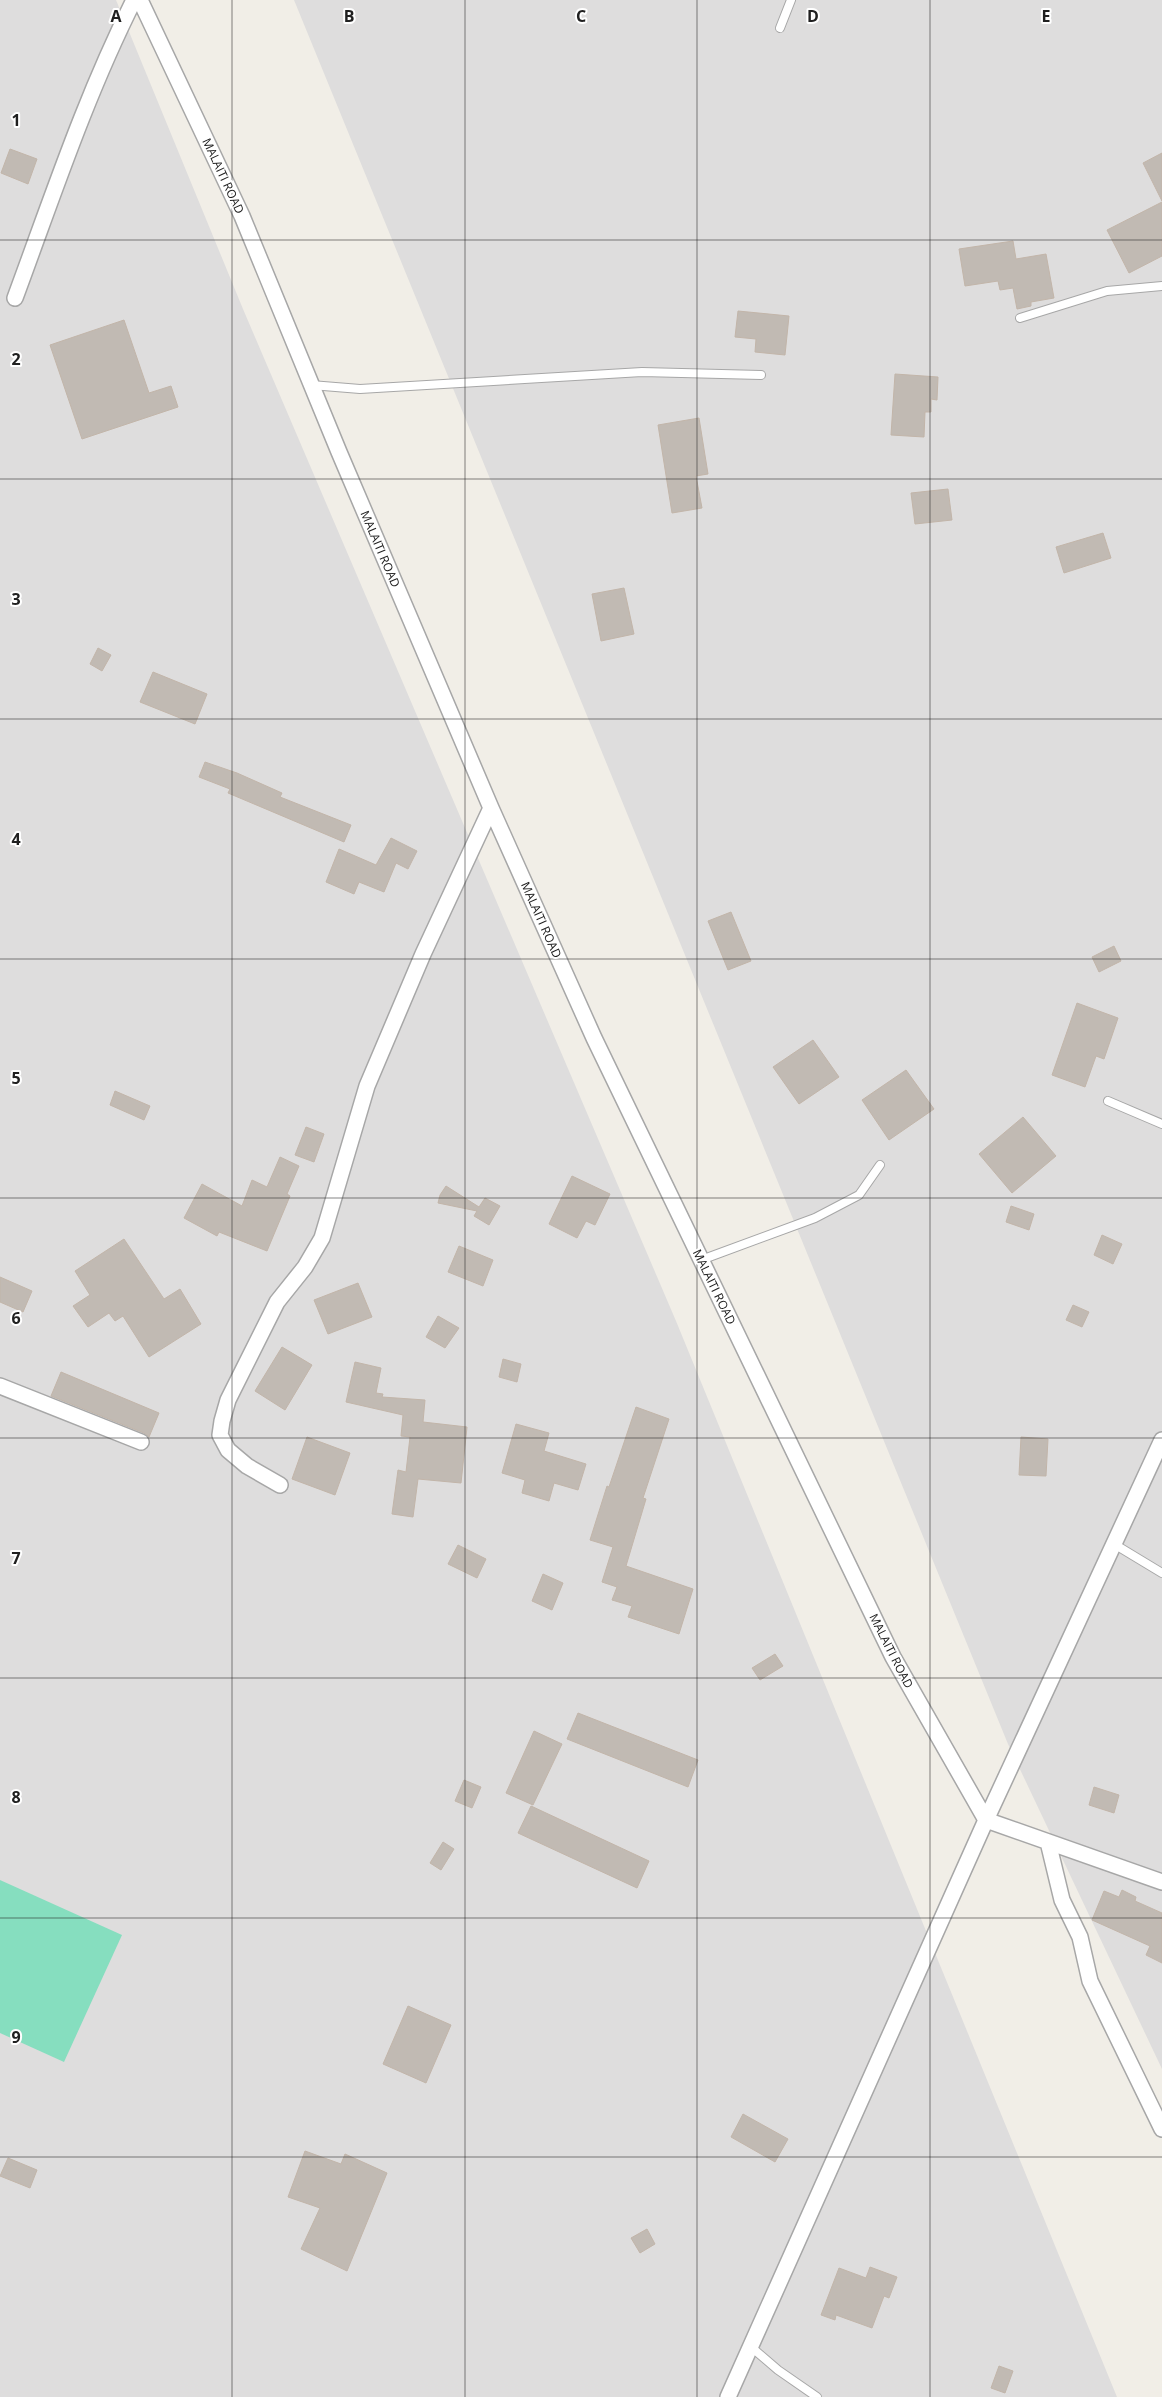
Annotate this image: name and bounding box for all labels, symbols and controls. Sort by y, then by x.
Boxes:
text: A [110,5,122,27]
text: B [344,5,354,27]
text: C [576,5,586,27]
text: D [807,5,819,27]
text: E [1042,5,1051,27]
text: 1 [11,109,21,131]
street label: MALAITI ROAD [198,135,248,216]
text: 2 [11,348,21,370]
street label: MALAITI ROAD [357,508,404,590]
text: 3 [11,588,21,610]
text: 4 [11,828,21,850]
street label: MALAITI ROAD [517,879,566,961]
text: 5 [11,1067,21,1089]
street label: MALAITI ROAD [689,1246,740,1327]
text: 6 [11,1307,21,1329]
text: 7 [11,1547,21,1569]
street label: MALAITI ROAD [865,1611,918,1691]
text: 8 [11,1786,21,1808]
text: 9 [11,2026,21,2048]

